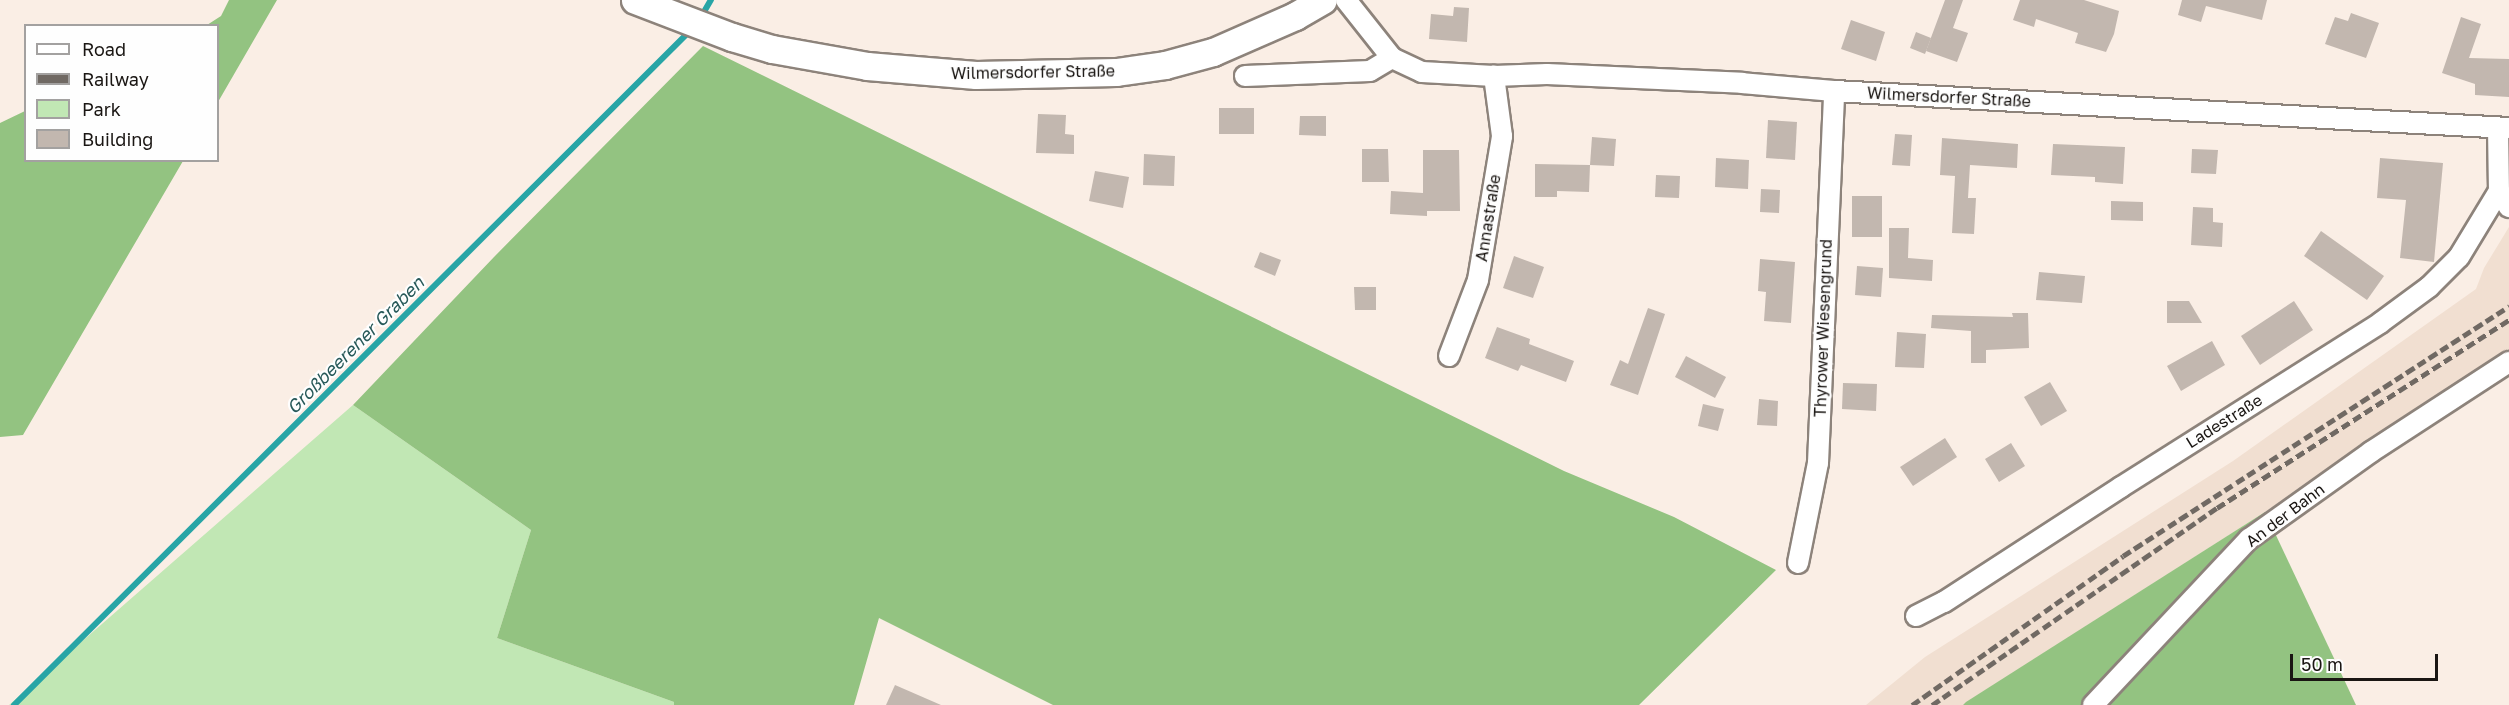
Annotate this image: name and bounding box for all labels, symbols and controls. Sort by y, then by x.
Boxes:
legend [24,24,219,162]
text: Road [82,38,126,60]
street label: Wilmersdorfer Straße [951,61,1115,83]
text: Railway [82,68,149,90]
street label: Wilmersdorfer Straße [1867,83,2031,111]
text: Park [82,98,121,120]
text: Building [82,128,153,150]
street label: Annastraße [1472,173,1504,263]
street label: Thyrower Wiesengrund [1810,239,1836,417]
water label: Großbeerener Graben [282,272,428,418]
street label: Ladestraße [2182,390,2266,452]
street label: An der Bahn [2242,479,2328,551]
scale bar [2293,642,2442,680]
text: 50 m [2301,653,2343,675]

